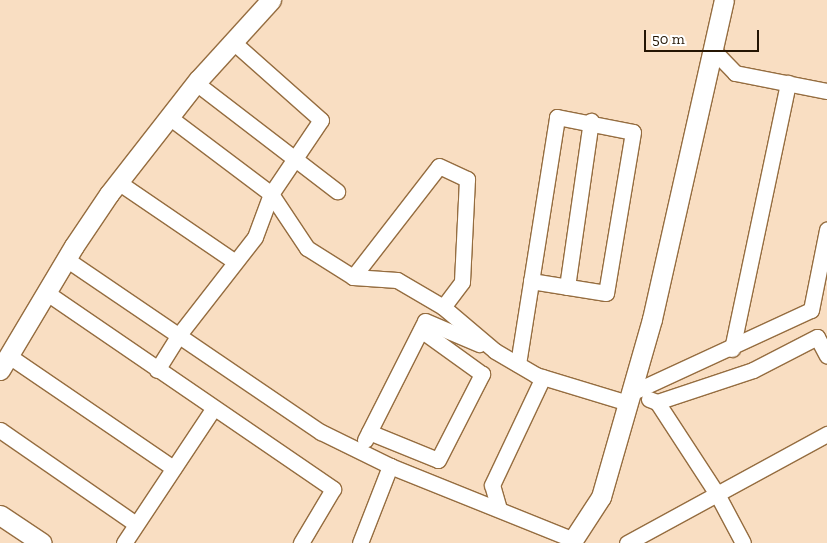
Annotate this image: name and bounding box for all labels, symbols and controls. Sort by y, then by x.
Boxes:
scale bar [647,20,762,52]
text: 50 m [652,30,685,48]

